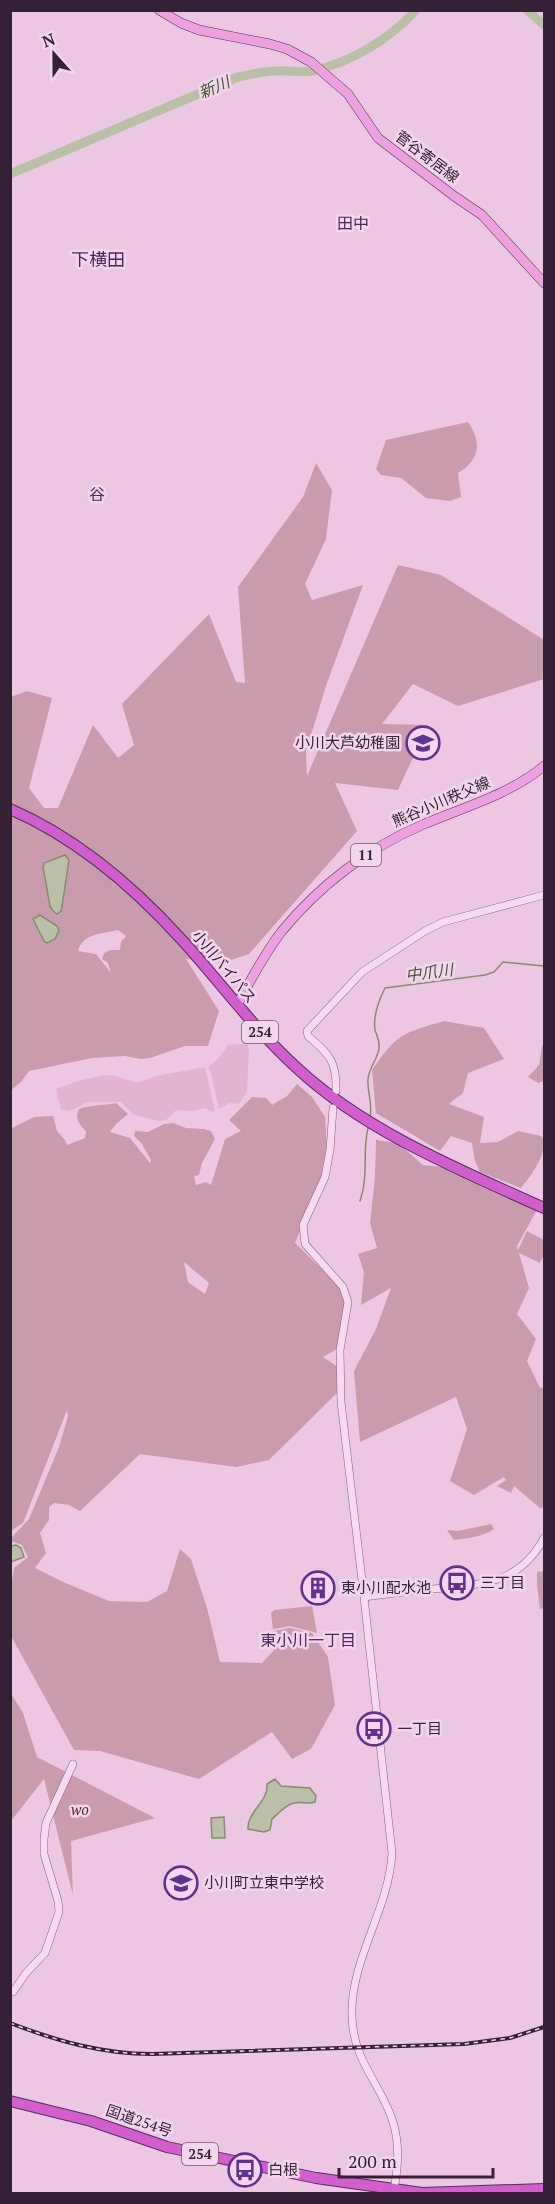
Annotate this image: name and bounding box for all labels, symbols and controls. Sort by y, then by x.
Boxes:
north arrow [24,24,84,84]
text: N [39,28,58,52]
water label: 新川 [195,70,235,103]
street label: 菅谷寄居線 [392,126,464,187]
district label: 田中 [337,212,369,234]
district label: 下横田 [71,247,125,271]
district label: 谷 [89,483,105,505]
school or university icon: 小川大芦幼稚園 [405,725,441,761]
place label: 小川大芦幼稚園 [295,732,400,752]
street label: 熊谷小川秩父線 [388,771,493,831]
road number: 11 [351,844,381,866]
street label: 小川バイパス [188,926,261,1007]
water label: 中爪川 [404,958,456,986]
road number: 254 [242,1021,278,1043]
bus stop icon: 三丁目 [439,1565,475,1601]
building icon: 東小川配水池 [300,1570,336,1606]
place label: 三丁目 [480,1572,525,1592]
place label: 東小川配水池 [341,1577,431,1597]
district label: 東小川一丁目 [260,1629,356,1651]
bus stop icon: 一丁目 [356,1711,392,1747]
place label: 一丁目 [397,1718,442,1738]
park label: wo [71,1799,89,1819]
school or university icon: 小川町立東中学校 [163,1865,199,1901]
place label: 小川町立東中学校 [204,1872,324,1892]
street label: 国道254号 [103,2099,175,2141]
scale bar [339,2141,494,2179]
road number: 254 [182,2143,218,2165]
text: 200 m [348,2149,397,2173]
bus stop icon: 白根 [227,2152,263,2188]
place label: 白根 [268,2159,298,2179]

